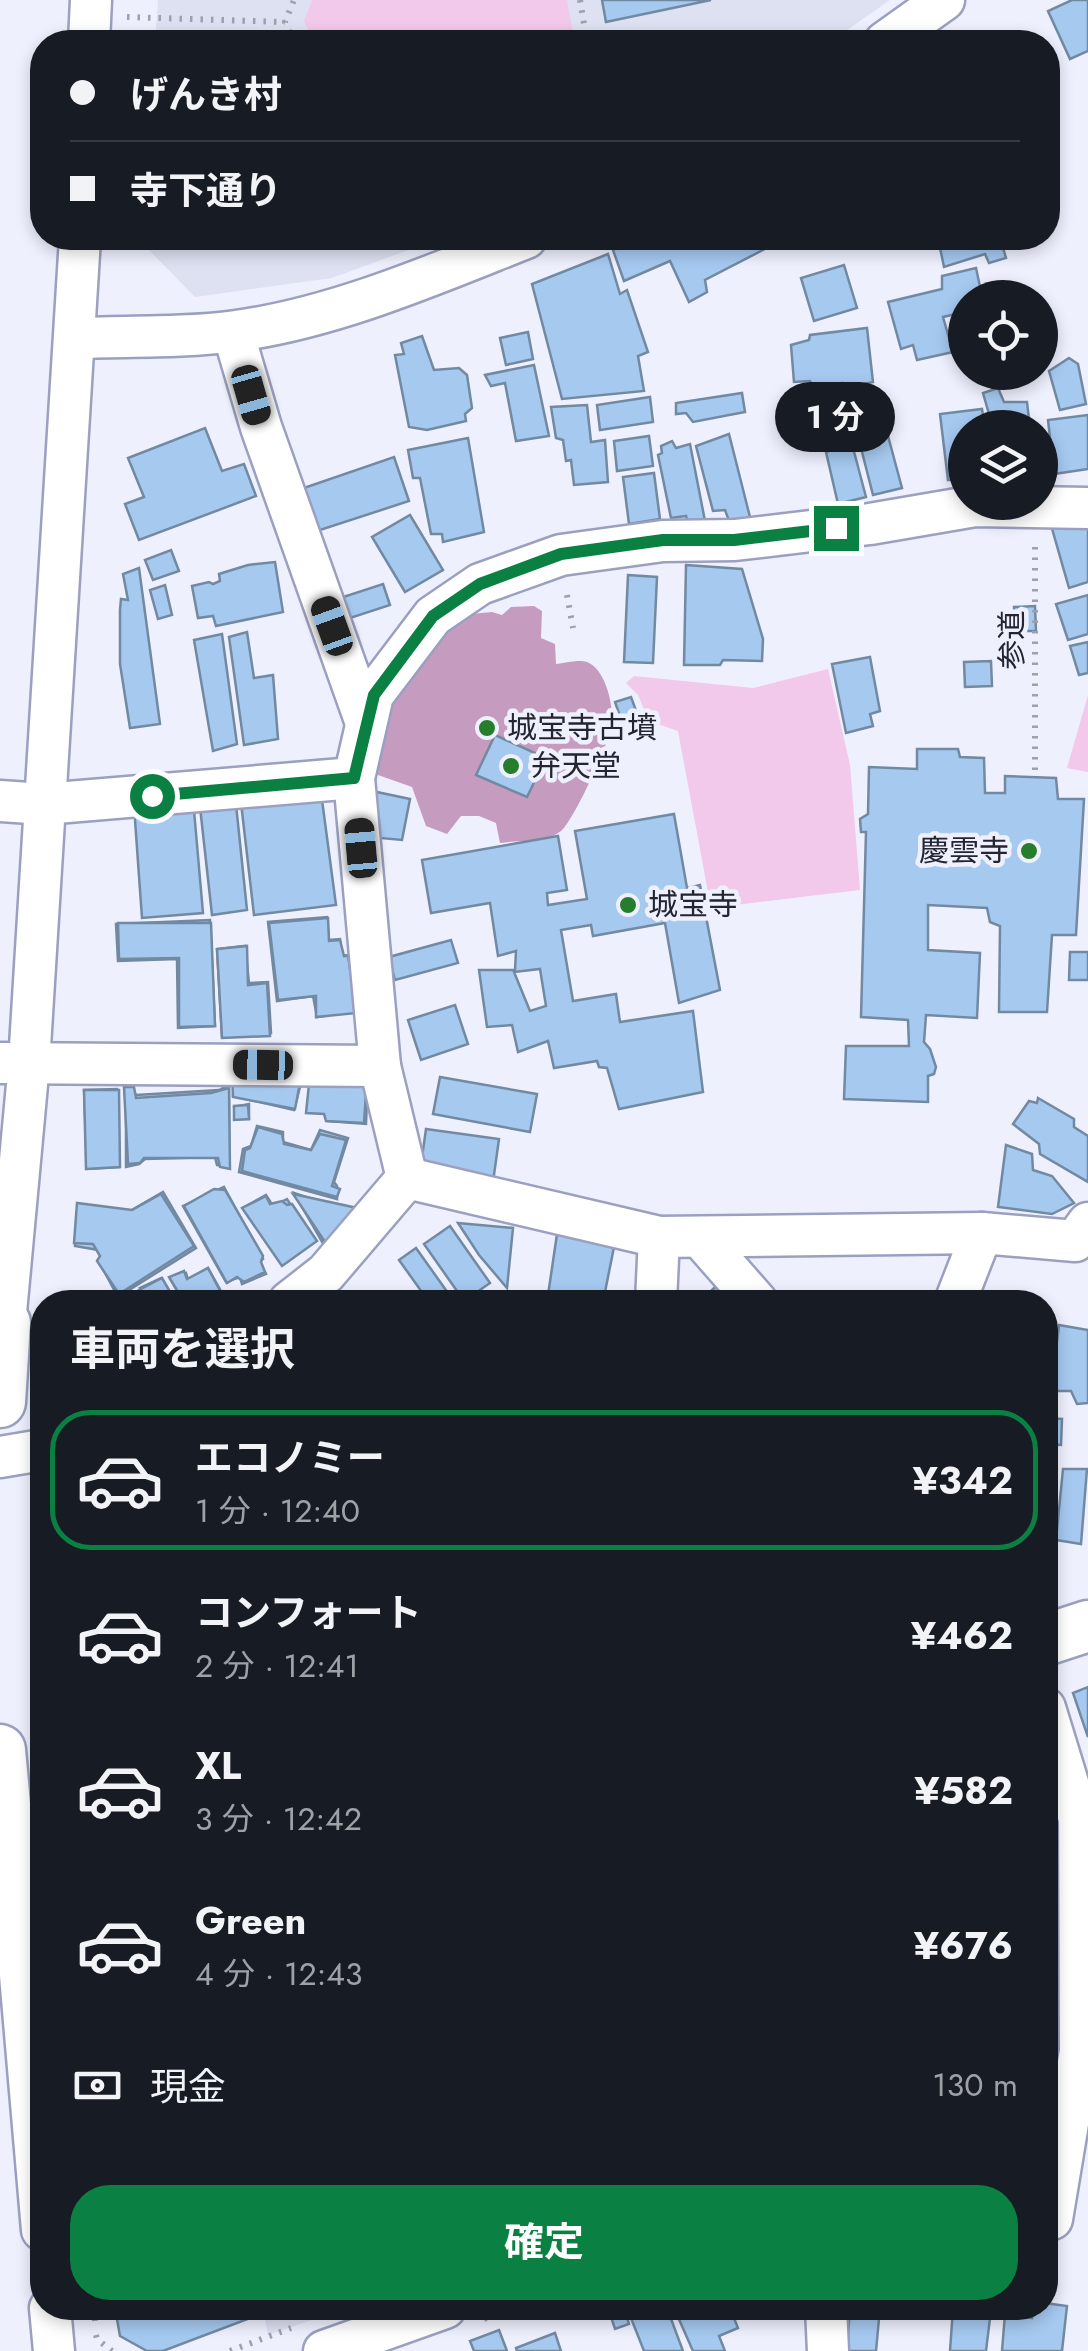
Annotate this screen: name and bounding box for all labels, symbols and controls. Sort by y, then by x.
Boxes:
text: げんき村 [130,67,282,122]
text: 寺下通り [130,163,282,218]
map controls [948,280,1058,520]
button: locate [948,280,1058,390]
car [228,362,274,428]
callout: 1 分 [776,383,896,453]
text: 1 分 [806,394,864,440]
button: layers [948,410,1058,520]
route end [814,506,859,551]
car [308,593,356,659]
street label: 参道 [990,610,1033,670]
place label: 城宝寺古墳 [507,706,657,749]
marker: 城宝寺古墳 [476,717,498,739]
place label: 弁天堂 [531,744,621,787]
marker: 弁天堂 [500,755,522,777]
route start [130,774,175,819]
car [343,817,379,879]
place label: 慶雲寺 [919,829,1009,872]
marker: 慶雲寺 [1018,840,1040,862]
place label: 城宝寺 [648,883,738,926]
marker: 城宝寺 [617,894,639,916]
car [233,1049,293,1081]
text: 車両を選択 [70,1317,295,1382]
text: エコノミー [195,1430,385,1485]
icon: car [75,1435,165,1525]
text: ¥342 [913,1453,1013,1508]
text: 1 分 · 12:40 [195,1488,360,1534]
text: コンフォート [195,1585,422,1640]
icon: car [75,1590,165,1680]
text: ¥462 [911,1608,1013,1663]
text: 2 分 · 12:41 [195,1643,359,1689]
text: XL [195,1738,241,1793]
icon: car [75,1745,165,1835]
text: ¥582 [914,1763,1013,1818]
text: 3 分 · 12:42 [195,1796,362,1842]
text: Green [195,1893,306,1948]
icon: car [75,1900,165,1990]
text: ¥676 [914,1918,1013,1973]
text: 4 分 · 12:43 [195,1951,362,1997]
icon: cash [70,2058,125,2113]
text: 現金 [150,2059,226,2114]
text: 130 m [932,2062,1018,2108]
button: 確定 [70,2185,1018,2300]

